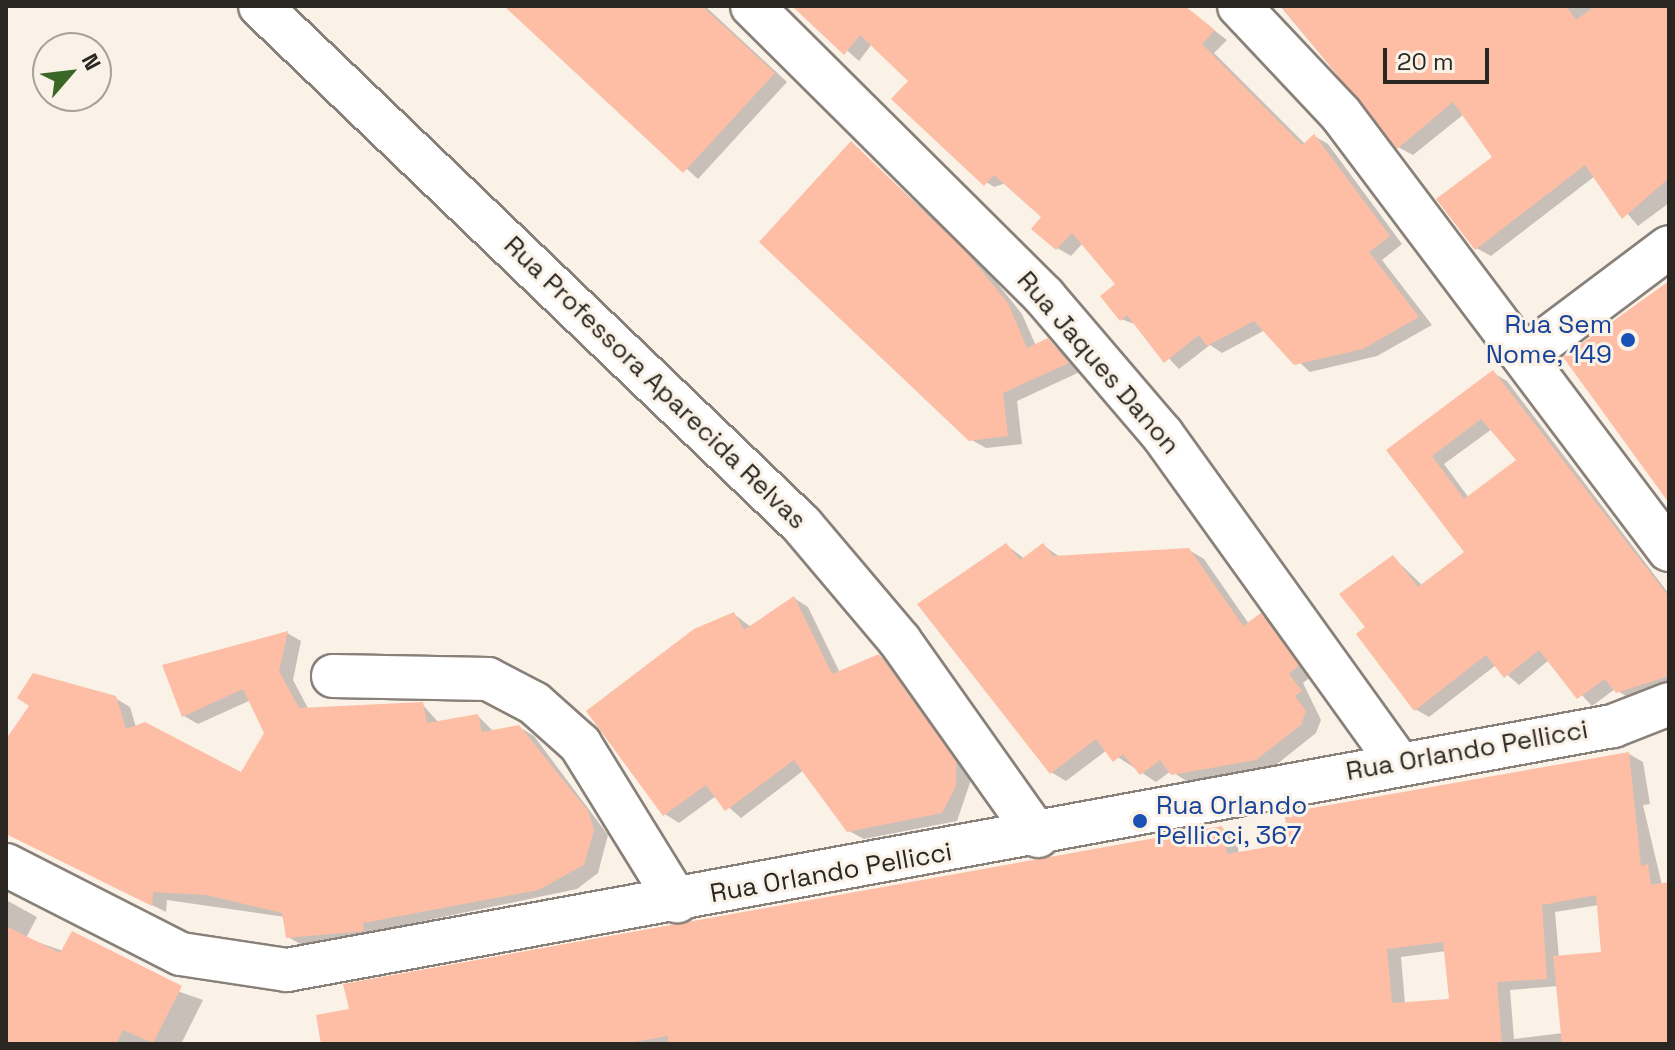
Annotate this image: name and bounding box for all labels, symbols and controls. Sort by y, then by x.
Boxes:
north arrow [32,32,112,112]
scale bar [1387,32,1493,82]
text: 20 m [1397,46,1454,77]
text: N [76,49,107,75]
street label: Rua Professora Aparecida Relvas [497,230,813,536]
street label: Rua Jaques Danon [1010,265,1186,461]
place label: Rua Sem Nome, 149 [1485,309,1612,370]
marker: Rua Sem Nome, 149 [1619,331,1637,349]
street label: Rua Orlando Pellicci [1344,714,1590,788]
place label: Rua Orlando Pellicci, 367 [1156,790,1307,852]
marker: Rua Orlando Pellicci, 367 [1131,812,1149,830]
street label: Rua Orlando Pellicci [708,836,954,910]

